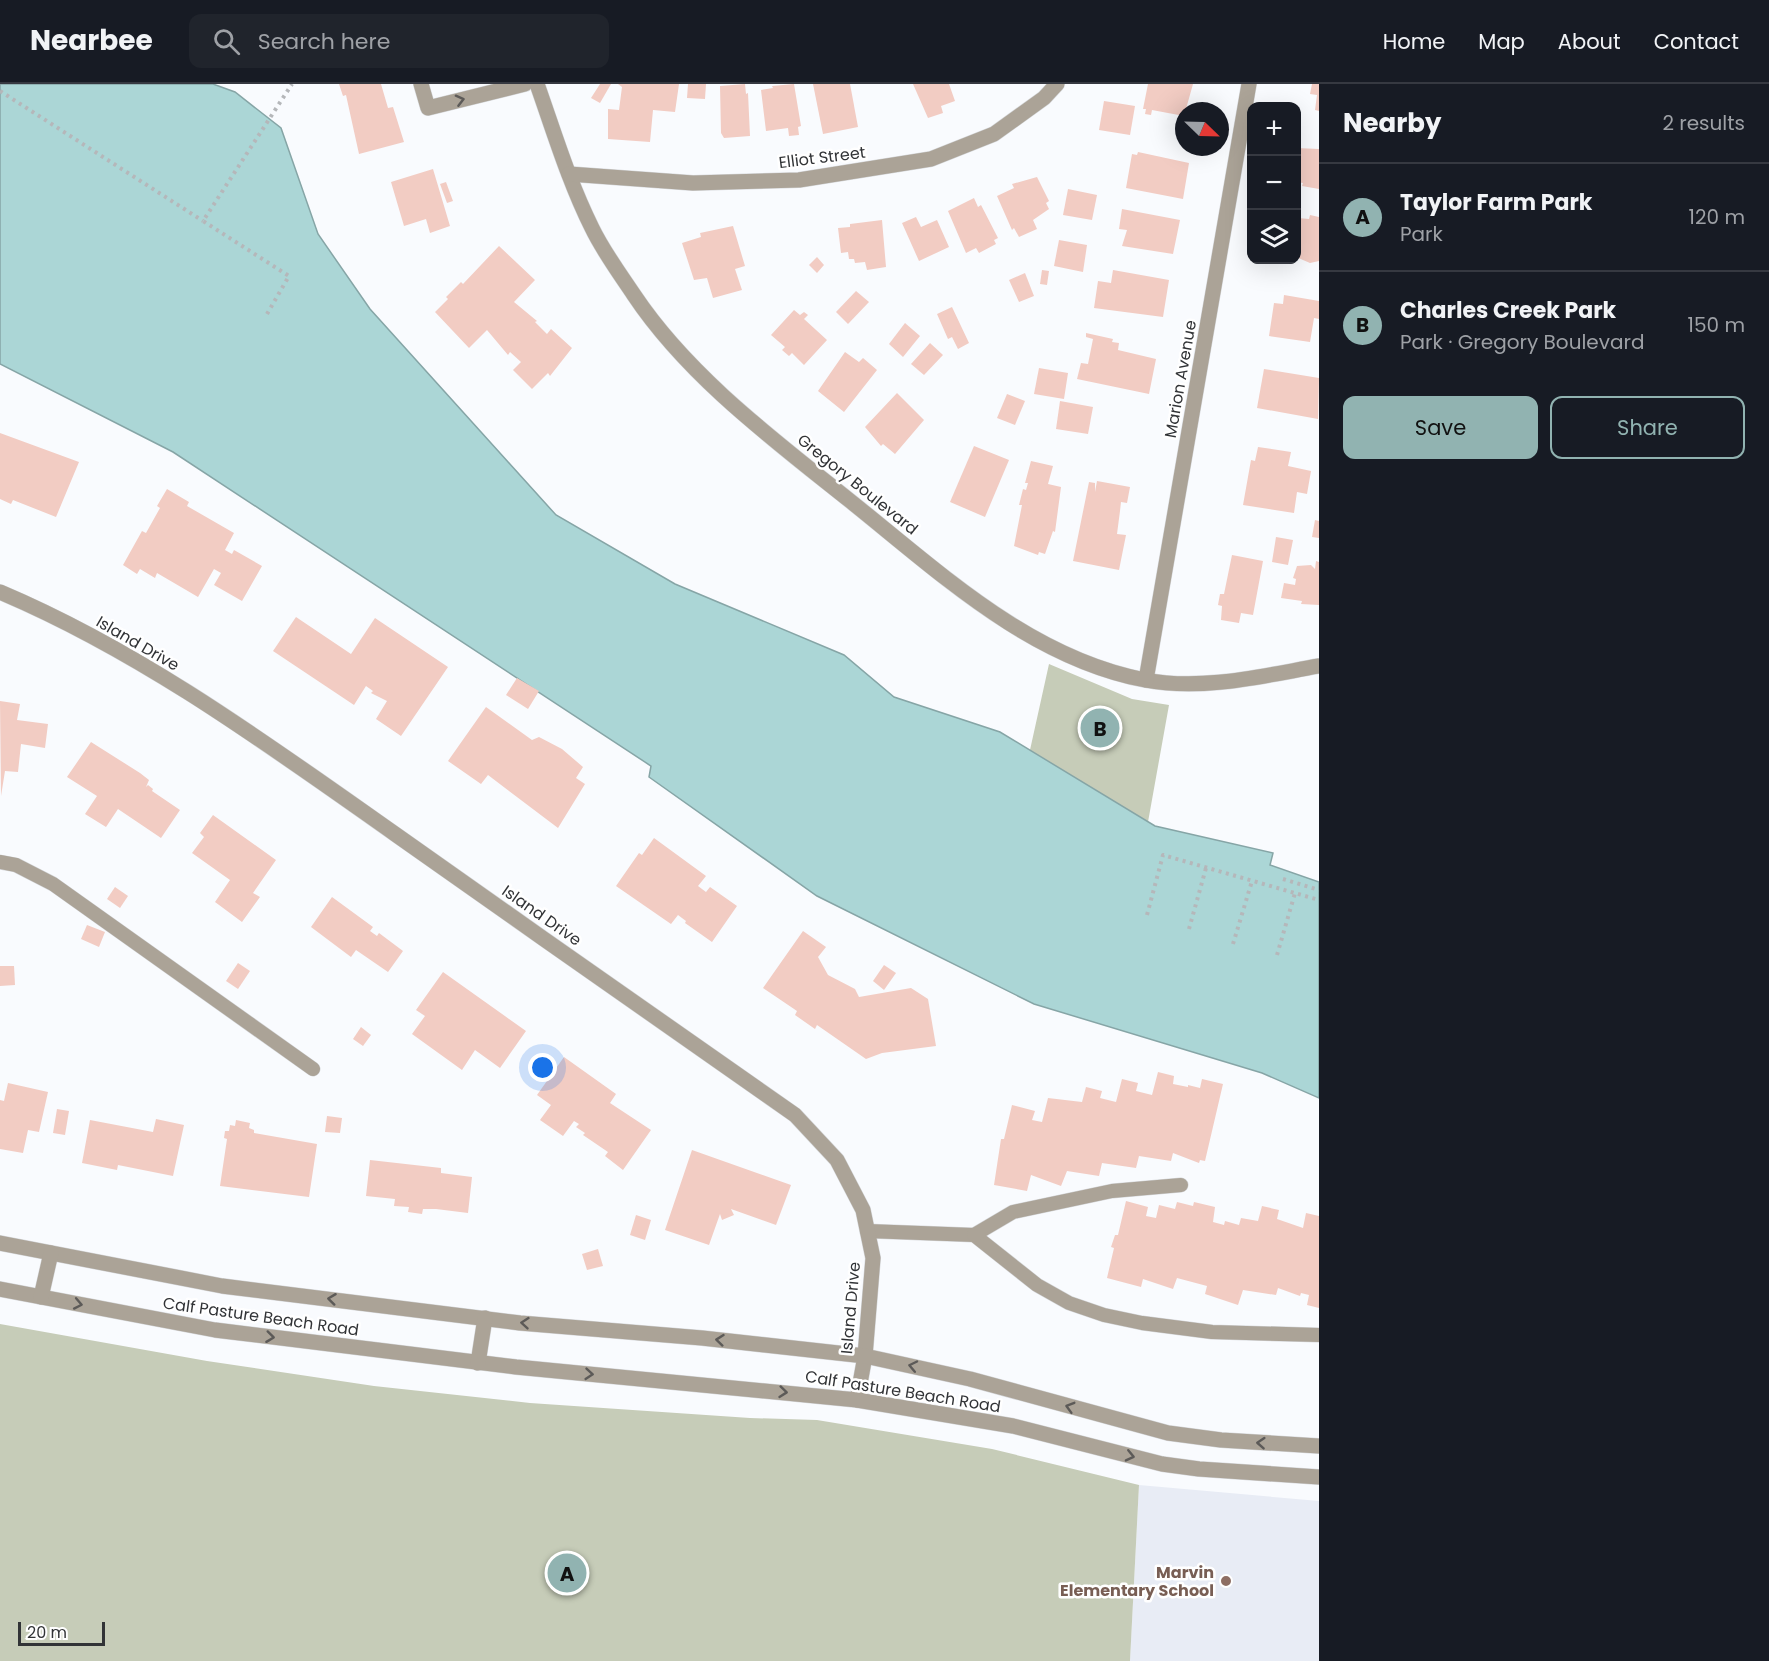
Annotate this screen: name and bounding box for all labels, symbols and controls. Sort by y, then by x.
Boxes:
search box [189,14,609,68]
text: Nearbee [30,21,153,60]
icon: search [210,25,243,58]
text: Search here [258,26,390,57]
text: Home [1383,27,1445,56]
text: Map [1478,27,1525,56]
text: About [1558,27,1621,56]
text: Contact [1654,27,1739,56]
one-way arrow [455,95,465,108]
north arrow [1175,102,1229,156]
map controls [1247,102,1301,264]
button: + [1247,102,1301,156]
text: Nearby [1343,105,1441,141]
text: 2 results [1662,109,1745,137]
street label: Elliot Street [777,141,867,174]
button: − [1247,156,1301,210]
text: Taylor Farm Park [1400,187,1592,218]
text: A [1355,203,1370,231]
text: 120 m [1689,203,1745,231]
button: layers [1247,210,1301,264]
text: Park [1400,220,1443,248]
text: Charles Creek Park [1400,295,1616,326]
text: B [1356,311,1369,339]
text: 150 m [1688,311,1745,339]
street label: Marion Avenue [1159,318,1202,440]
text: Park · Gregory Boulevard [1400,328,1644,356]
button: Save [1343,396,1538,459]
button: Share [1550,396,1745,459]
street label: Gregory Boulevard [792,428,923,540]
street label: Island Drive [92,610,184,677]
pin: B [1080,706,1120,750]
street label: Island Drive [497,879,586,951]
your location [528,1053,557,1082]
street label: Island Drive [835,1261,866,1355]
street label: Calf Pasture Beach Road [161,1291,360,1342]
one-way arrow [327,1294,336,1306]
one-way arrow [73,1297,83,1310]
one-way arrow [521,1317,530,1330]
one-way arrow [266,1331,275,1343]
one-way arrow [715,1334,724,1347]
one-way arrow [908,1360,918,1373]
street label: Calf Pasture Beach Road [804,1365,1002,1418]
one-way arrow [585,1367,594,1380]
one-way arrow [779,1385,788,1398]
one-way arrow [1065,1401,1075,1414]
one-way arrow [1256,1436,1265,1449]
one-way arrow [1125,1449,1135,1462]
pin: A [548,1550,586,1596]
place label: Marvin Elementary School [1060,1561,1214,1602]
marker: Marvin Elementary School [1219,1574,1233,1588]
scale bar [18,1619,105,1646]
text: 20 m [27,1621,67,1644]

